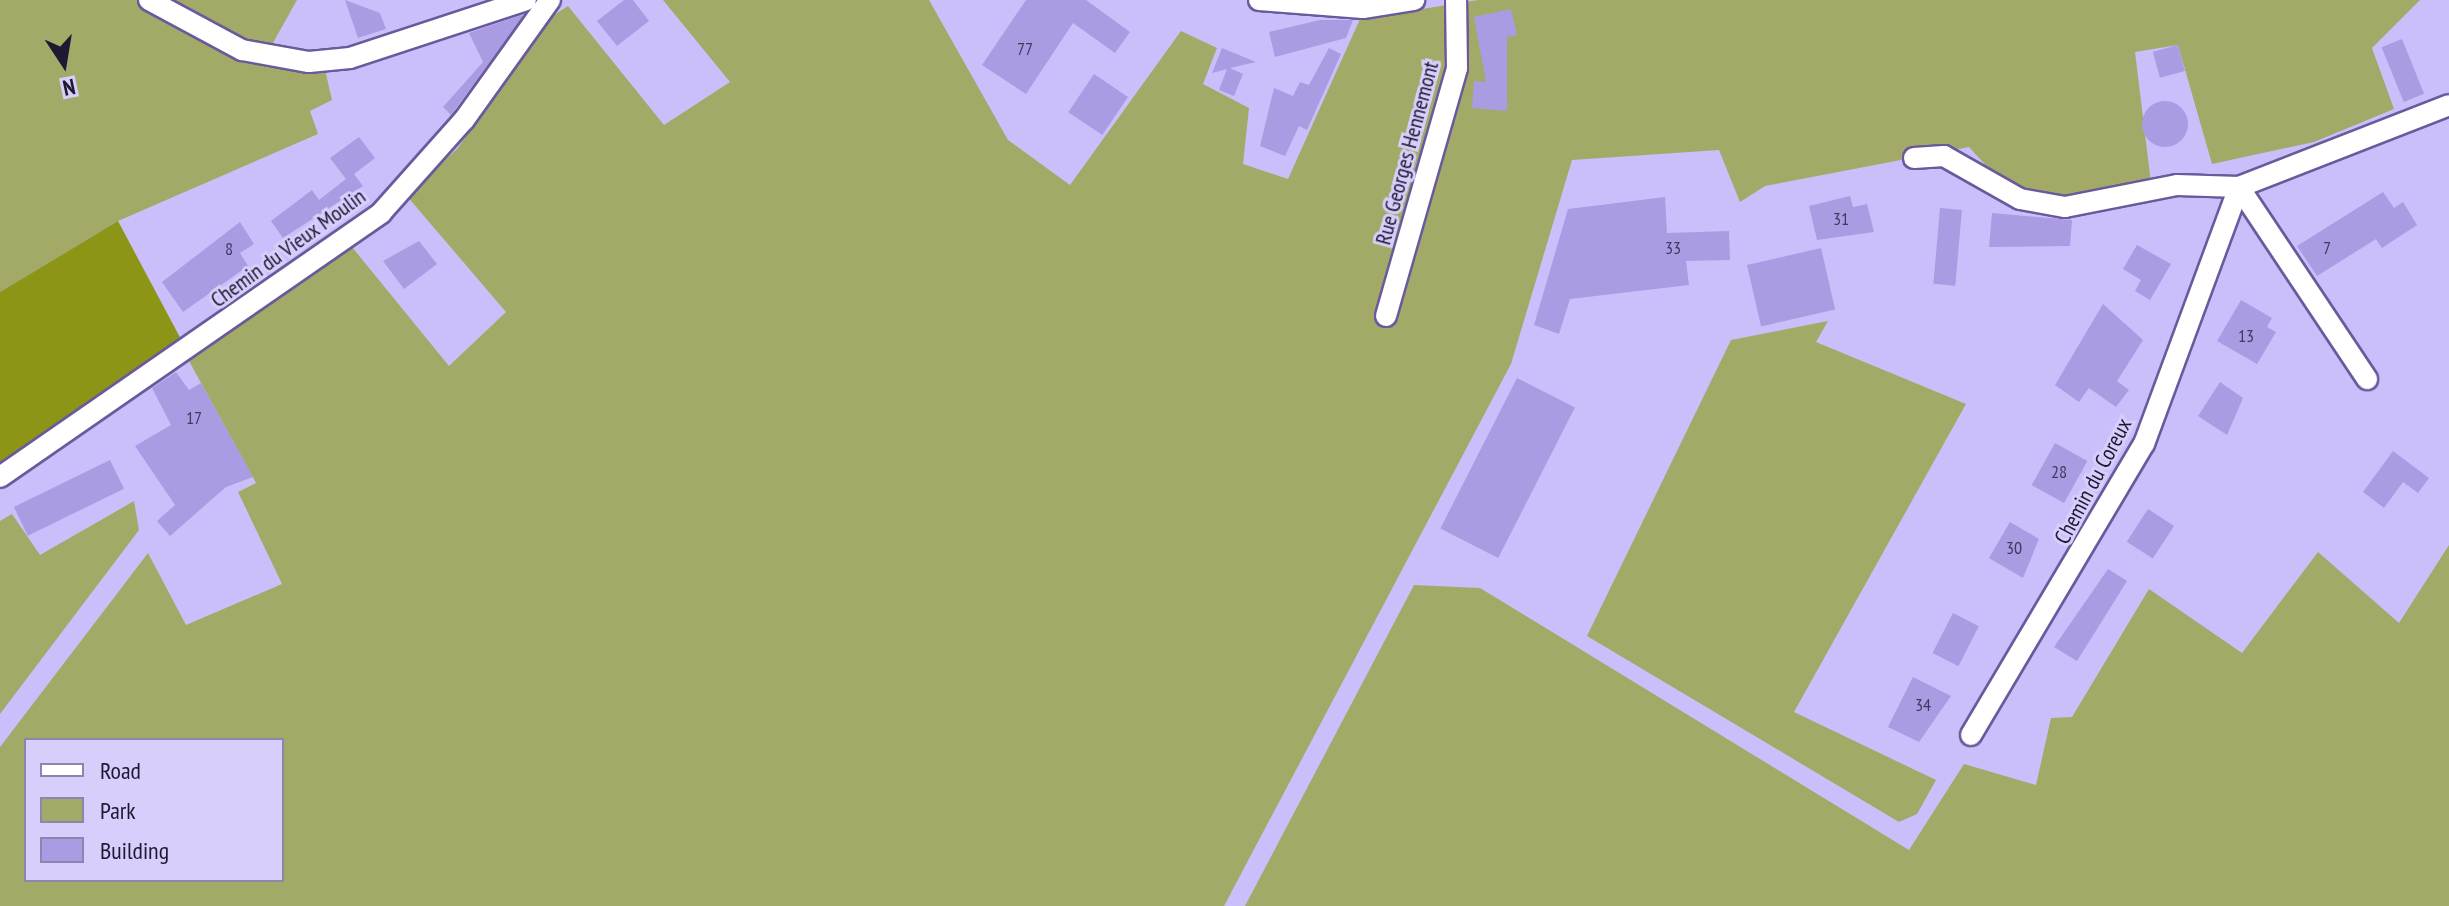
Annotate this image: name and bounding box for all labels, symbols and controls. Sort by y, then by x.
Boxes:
north arrow [24,24,104,104]
house number: 77 [1017,38,1033,60]
street label: Rue Georges Hennemont [1370,58,1444,248]
text: N [60,73,78,102]
street label: Chemin du Vieux Moulin [205,183,371,313]
house number: 31 [1833,208,1849,230]
house number: 33 [1665,237,1681,259]
house number: 7 [2323,237,2331,259]
house number: 8 [225,238,233,260]
house number: 13 [2238,325,2254,347]
house number: 17 [186,407,202,429]
street label: Chemin du Coreux [2049,414,2137,548]
house number: 28 [2051,461,2067,483]
house number: 30 [2006,537,2022,559]
house number: 34 [1915,694,1931,716]
legend [24,738,284,882]
text: Road [100,755,141,786]
text: Park [100,795,136,826]
text: Building [100,835,169,866]

